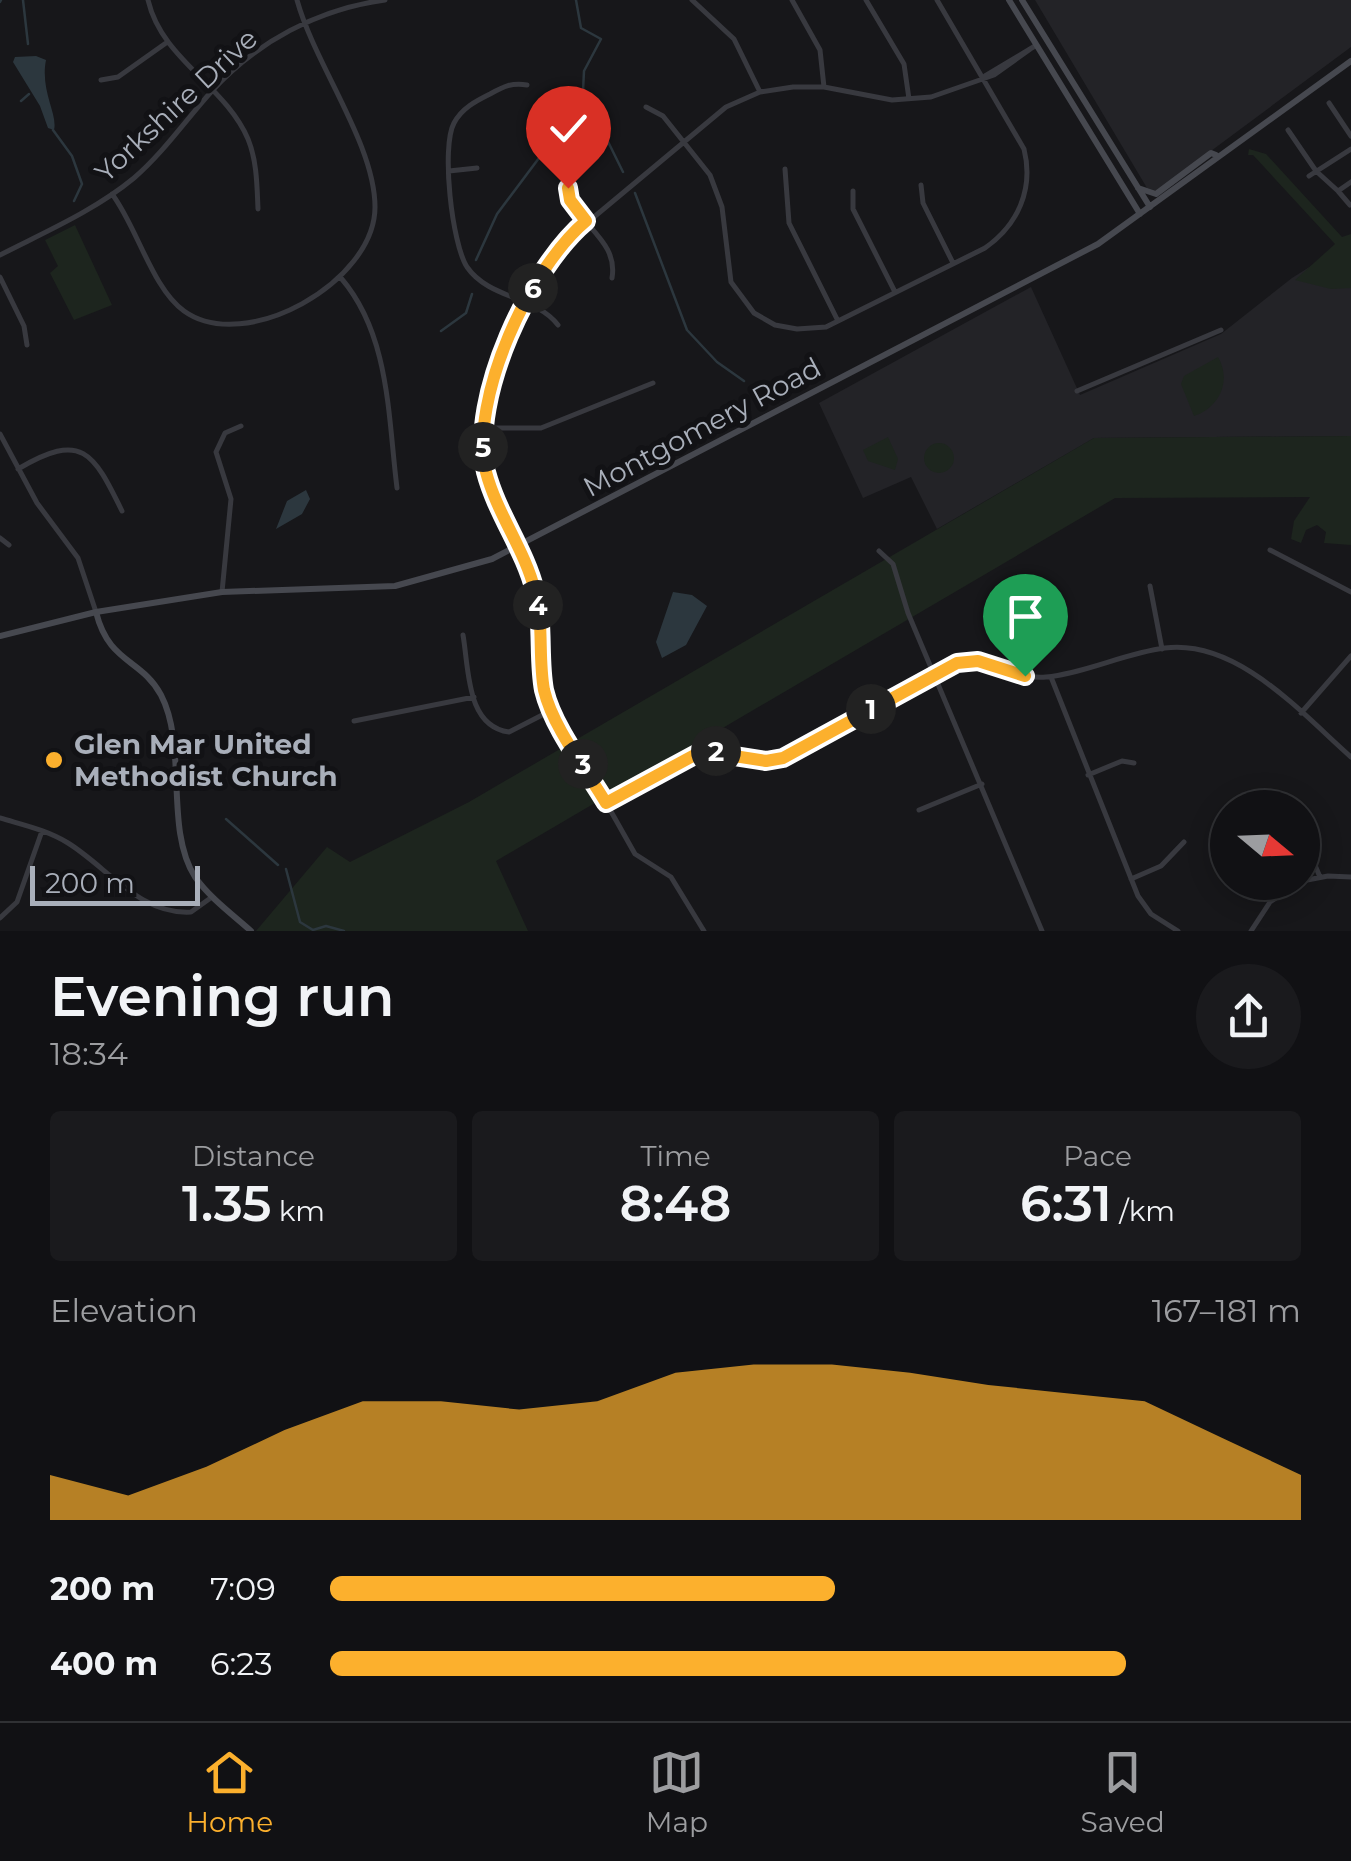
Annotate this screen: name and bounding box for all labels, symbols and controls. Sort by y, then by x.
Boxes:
street label: Yorkshire Drive [88,21,264,189]
pin [526,86,611,189]
icon: check [541,101,596,156]
pin: 6 [508,263,558,313]
text: 6 [524,271,542,305]
street label: Montgomery Road [577,350,827,504]
pin: 5 [458,422,508,472]
text: 5 [475,430,491,464]
pin [983,574,1068,677]
pin: 4 [513,580,563,630]
text: 4 [528,588,548,622]
icon: arrive [998,589,1053,644]
pin: 1 [846,684,896,734]
text: 1 [866,692,876,726]
pin: 2 [691,726,741,776]
place label: Glen Mar United Methodist Church [74,727,338,793]
text: 2 [708,734,724,768]
pin: 3 [558,739,608,789]
text: 3 [575,747,591,781]
marker: Glen Mar United Methodist Church [43,749,65,771]
north arrow [1210,790,1320,900]
map controls [1210,790,1320,900]
scale bar [30,861,200,906]
text: 200 m [45,866,135,900]
text: Evening run [50,963,395,1030]
button: share [1196,964,1301,1069]
text: 18:34 [50,1034,128,1073]
text: Distance [192,1139,315,1173]
text: Time [640,1139,711,1173]
text: Pace [1063,1139,1132,1173]
text: 1.35 [182,1173,271,1234]
text: 8:48 [620,1173,731,1234]
text: 6:31 [1020,1173,1112,1234]
text: km [271,1194,325,1228]
text: /km [1112,1194,1175,1228]
text: Elevation [50,1291,198,1330]
text: 167–181 m [1152,1291,1301,1330]
text: 200 m [50,1569,155,1608]
text: 7:09 [210,1569,276,1608]
text: 400 m [50,1644,158,1683]
text: 6:23 [210,1644,273,1683]
tab: Home [186,1745,273,1839]
tab: Map [646,1745,708,1839]
tab: Saved [1081,1745,1165,1839]

